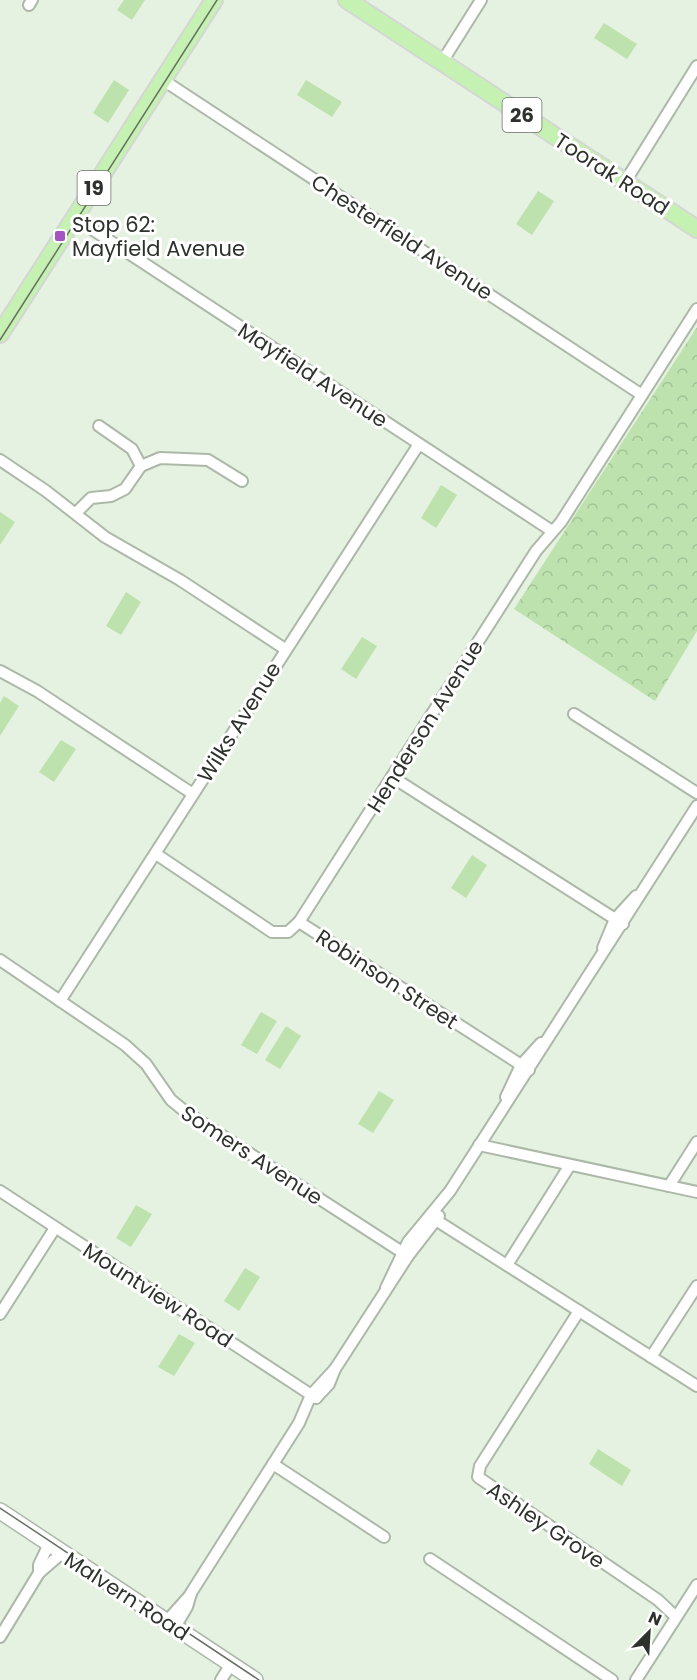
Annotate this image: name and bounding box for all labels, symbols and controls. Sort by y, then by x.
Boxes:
road number: 26 [502,98,542,132]
street label: Toorak Road [549,126,675,222]
street label: Chesterfield Avenue [306,167,498,307]
road number: 19 [78,171,110,205]
place label: Stop 62: Mayfield Avenue [72,210,245,263]
marker: Stop 62: Mayfield Avenue [53,229,67,243]
street label: Mayfield Avenue [233,316,393,434]
street label: Henderson Avenue [360,634,490,818]
street label: Wilks Avenue [190,656,288,788]
street label: Robinson Street [310,922,464,1036]
street label: Somers Avenue [175,1098,329,1212]
street label: Mountview Road [77,1236,239,1354]
street label: Ashley Grove [481,1475,611,1575]
street label: Malvern Road [59,1545,195,1647]
north arrow [619,1602,679,1662]
text: N [645,1606,665,1632]

